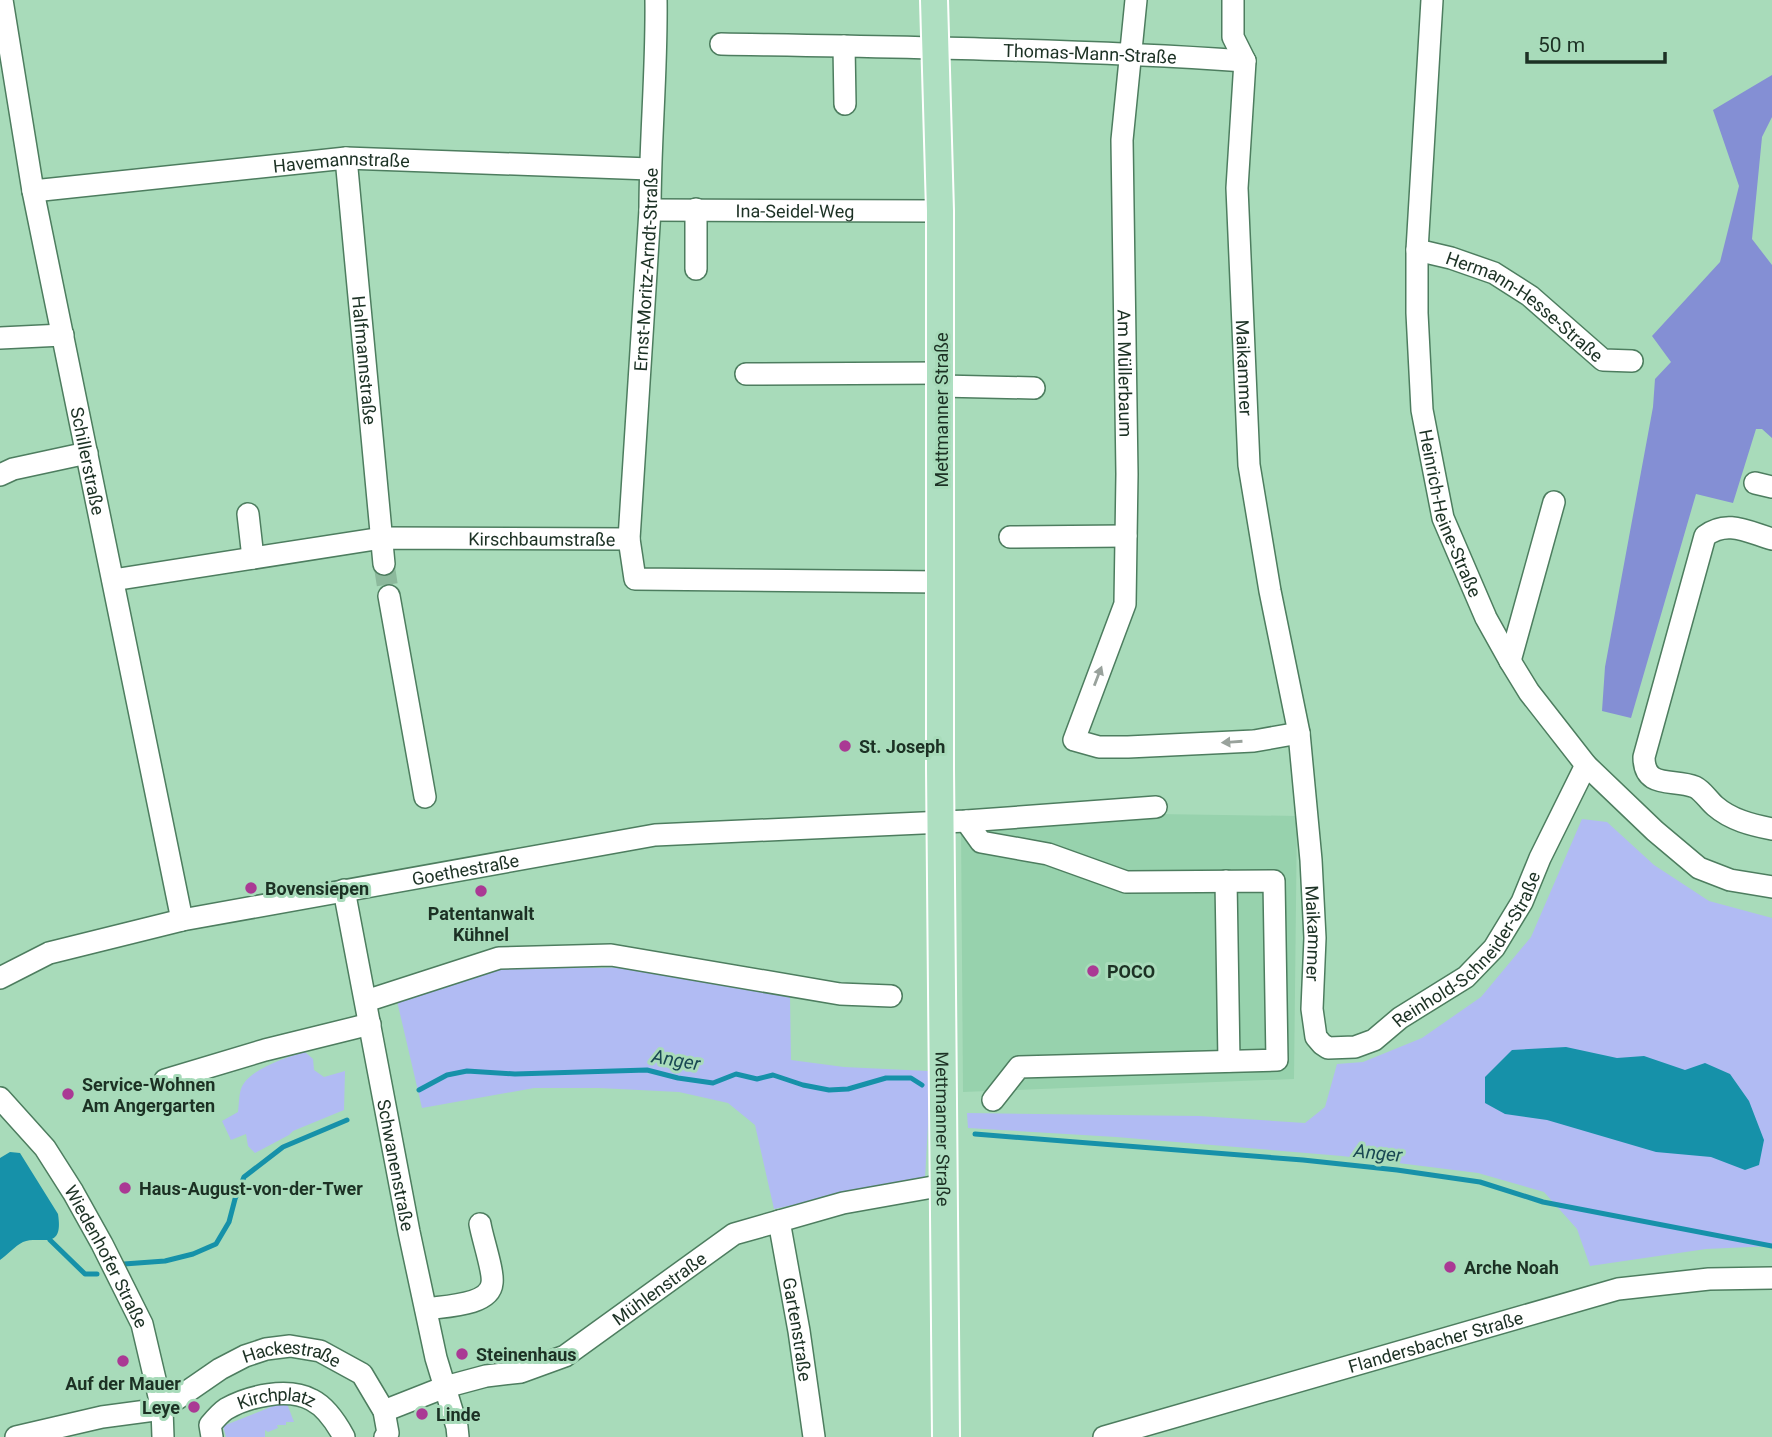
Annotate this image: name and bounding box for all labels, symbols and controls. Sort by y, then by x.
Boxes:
scale bar [1527,21,1665,65]
text: 50 m [1538,33,1585,57]
street label: Thomas-Mann-Straße [1003,39,1177,67]
street label: Havemannstraße [272,147,410,176]
street label: Ernst-Moritz-Arndt-Straße [629,167,661,372]
street label: Ina-Seidel-Weg [736,200,854,221]
street label: Hermann-Hesse-Straße [1443,247,1608,366]
street label: Halfmannstraße [348,295,381,426]
street label: Am Müllerbaum [1114,309,1137,437]
street label: Maikammer [1232,319,1257,416]
street label: Mettmanner Straße [931,333,952,487]
street label: Schillerstraße [67,405,109,517]
street label: Heinrich-Heine-Straße [1415,427,1486,600]
street label: Kirschbaumstraße [468,528,615,549]
one-way arrow [1093,666,1104,687]
place label: St. Joseph [859,736,945,757]
one-way arrow [1220,737,1242,748]
marker: St. Joseph [837,738,853,754]
street label: Goethestraße [410,849,521,889]
street label: Reinhold-Schneider-Straße [1387,868,1544,1031]
place label: Bovensiepen [265,878,369,899]
marker: Bovensiepen [243,880,259,896]
marker: Patentanwalt Kühnel [473,883,489,899]
street label: Maikammer [1302,885,1326,982]
place label: Patentanwalt Kühnel [428,903,534,945]
place label: POCO [1107,961,1155,982]
marker: POCO [1085,963,1101,979]
water label: Anger [649,1044,703,1076]
street label: Mettmanner Straße [932,1051,954,1207]
place label: Service-Wohnen Am Angergarten [82,1074,215,1116]
marker: Service-Wohnen Am Angergarten [60,1086,76,1102]
street label: Schwanenstraße [373,1097,419,1233]
water label: Anger [1352,1139,1404,1167]
place label: Haus-August-von-der-Twer [139,1178,363,1199]
marker: Haus-August-von-der-Twer [117,1180,133,1196]
street label: Wiedenhofer Straße [61,1181,153,1331]
street label: Mühlenstraße [608,1247,710,1329]
place label: Arche Noah [1464,1257,1559,1278]
marker: Arche Noah [1442,1259,1458,1275]
street label: Gartenstraße [779,1276,816,1383]
street label: Flandersbacher Straße [1346,1306,1525,1377]
street label: Hackestraße [240,1335,345,1371]
place label: Steinenhaus [476,1344,577,1365]
marker: Steinenhaus [454,1346,470,1362]
marker: Auf der Mauer [115,1353,131,1369]
place label: Auf der Mauer [65,1373,181,1394]
street label: Kirchplatz [234,1383,320,1413]
place label: Leye [142,1397,180,1418]
marker: Leye [186,1399,202,1415]
place label: Linde [436,1404,481,1425]
marker: Linde [414,1406,430,1422]

